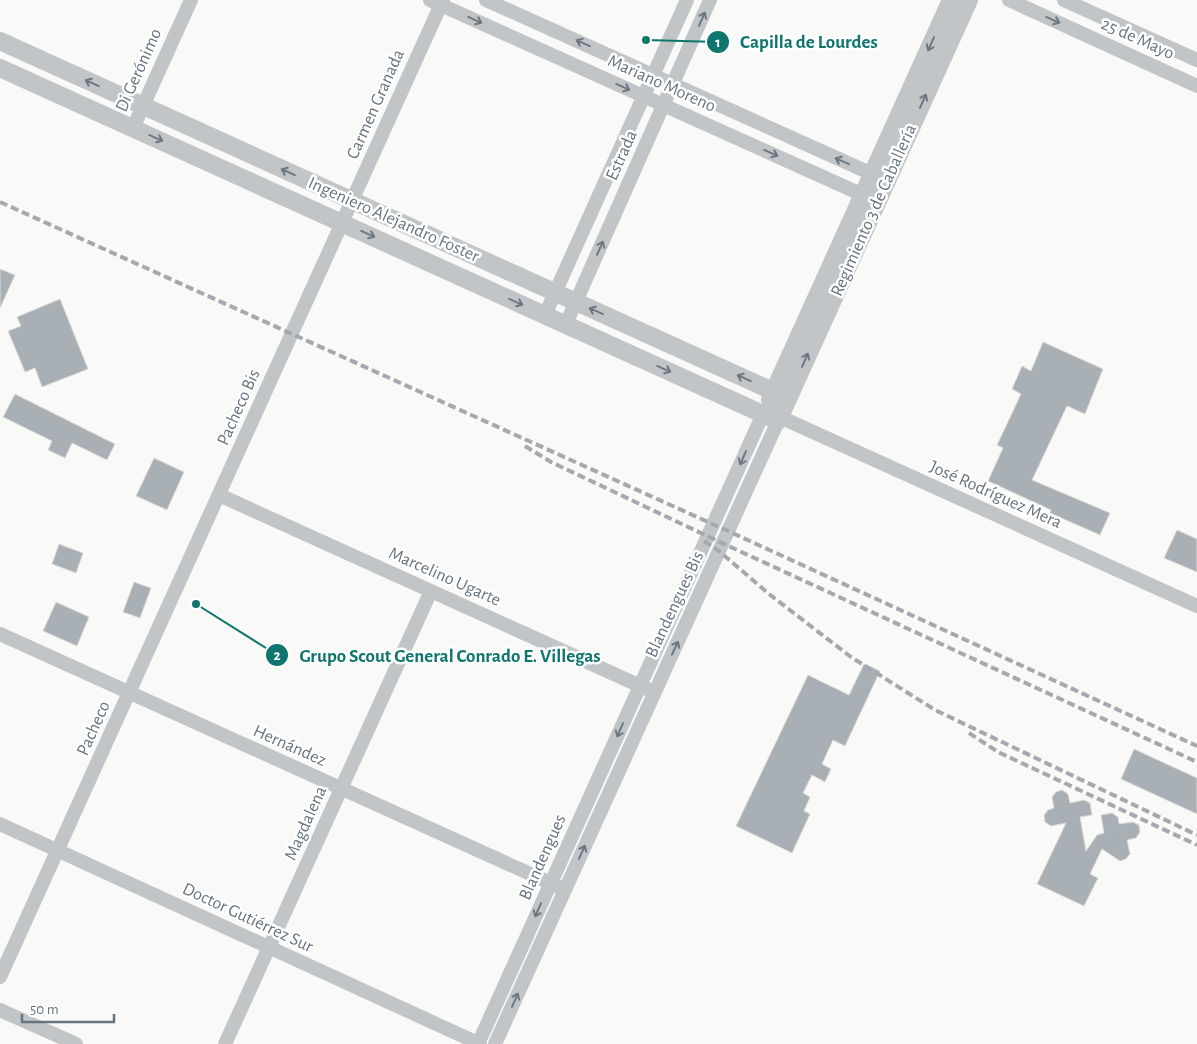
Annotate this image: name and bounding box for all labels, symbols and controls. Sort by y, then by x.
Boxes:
one-way arrow [697,12,707,27]
street label: 25 de Mayo [1098,15,1177,63]
one-way arrow [467,16,482,25]
one-way arrow [1045,16,1060,26]
callout: Capilla de Lourdes [705,25,888,59]
street label: Di Gerónimo [113,26,165,115]
text: Capilla de Lourdes [740,33,878,52]
text: 1 [715,35,721,50]
one-way arrow [925,36,935,51]
one-way arrow [576,38,591,48]
street label: Carmen Granada [344,47,408,162]
street label: Mariano Moreno [605,52,719,116]
one-way arrow [85,78,100,88]
one-way arrow [615,82,630,92]
one-way arrow [919,94,928,109]
street label: Regimiento 3 de Caballería [828,122,920,299]
street label: Estrada [603,128,641,183]
one-way arrow [148,134,163,144]
one-way arrow [763,149,778,159]
one-way arrow [835,155,850,165]
one-way arrow [281,166,296,176]
street label: Ingeniero Alejandro Foster [305,174,482,266]
one-way arrow [360,230,375,240]
one-way arrow [596,241,605,256]
one-way arrow [508,297,523,307]
one-way arrow [589,305,604,315]
one-way arrow [801,353,811,368]
one-way arrow [656,364,671,374]
street label: Pacheco Bis [214,367,264,448]
one-way arrow [737,372,752,382]
one-way arrow [738,450,748,465]
street label: José Rodríguez Mera [927,458,1064,532]
street label: Marcelino Ugarte [386,544,503,610]
street label: Blandengues Bis [642,549,707,660]
callout: Grupo Scout General Conrado E. Villegas [264,638,611,672]
one-way arrow [671,641,680,656]
text: Grupo Scout General Conrado E. Villegas [299,647,601,666]
text: 2 [273,648,281,663]
street label: Pacheco [74,698,114,758]
street label: Hernández [250,722,329,770]
one-way arrow [615,722,624,737]
street label: Magdalena [282,784,330,863]
street label: Blandengues [516,812,570,903]
one-way arrow [578,845,588,860]
street label: Doctor Gutiérrez Sur [179,880,316,956]
one-way arrow [533,902,543,917]
scale bar [22,992,115,1024]
one-way arrow [511,993,520,1008]
text: 50 m [30,1002,59,1017]

